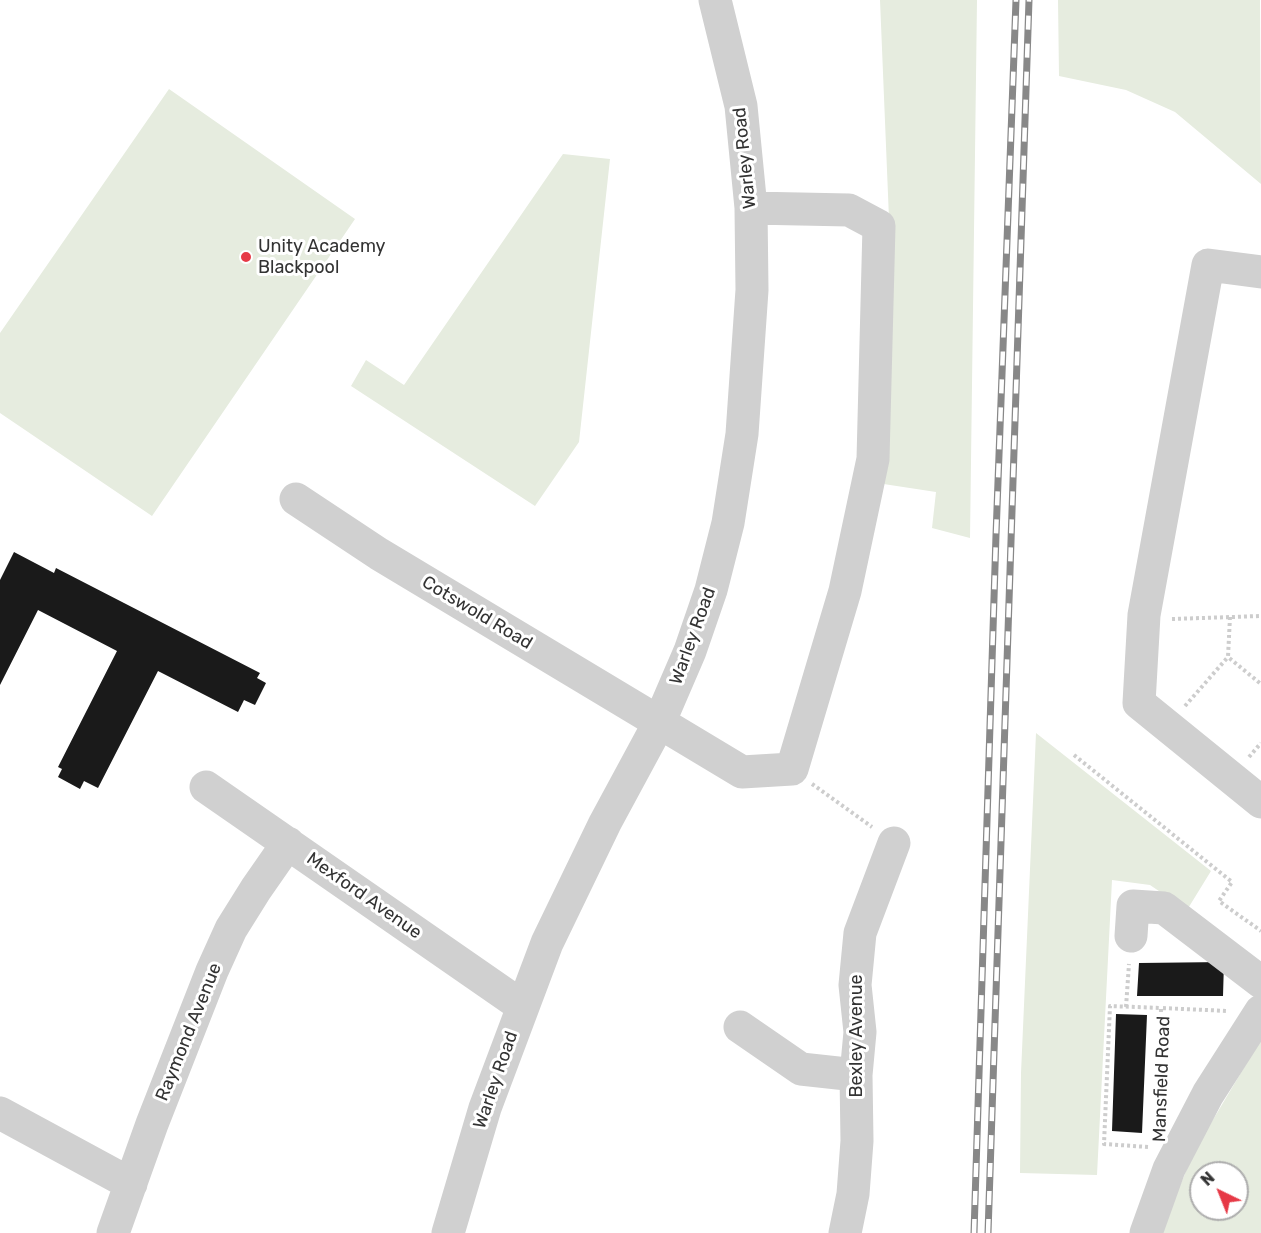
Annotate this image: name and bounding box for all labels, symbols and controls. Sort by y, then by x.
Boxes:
street label: Warley Road [729,106,761,210]
place label: Unity Academy Blackpool [258,236,386,278]
marker: Unity Academy Blackpool [239,250,253,264]
street label: Cotswold Road [418,572,536,654]
street label: Warley Road [665,584,721,688]
street label: Mexford Avenue [302,848,426,944]
street label: Raymond Avenue [151,960,227,1104]
street label: Bexley Avenue [846,974,868,1098]
street label: Mansfield Road [1149,1015,1175,1143]
street label: Warley Road [469,1028,523,1132]
north arrow [1189,1161,1249,1221]
text: N [1197,1168,1218,1190]

